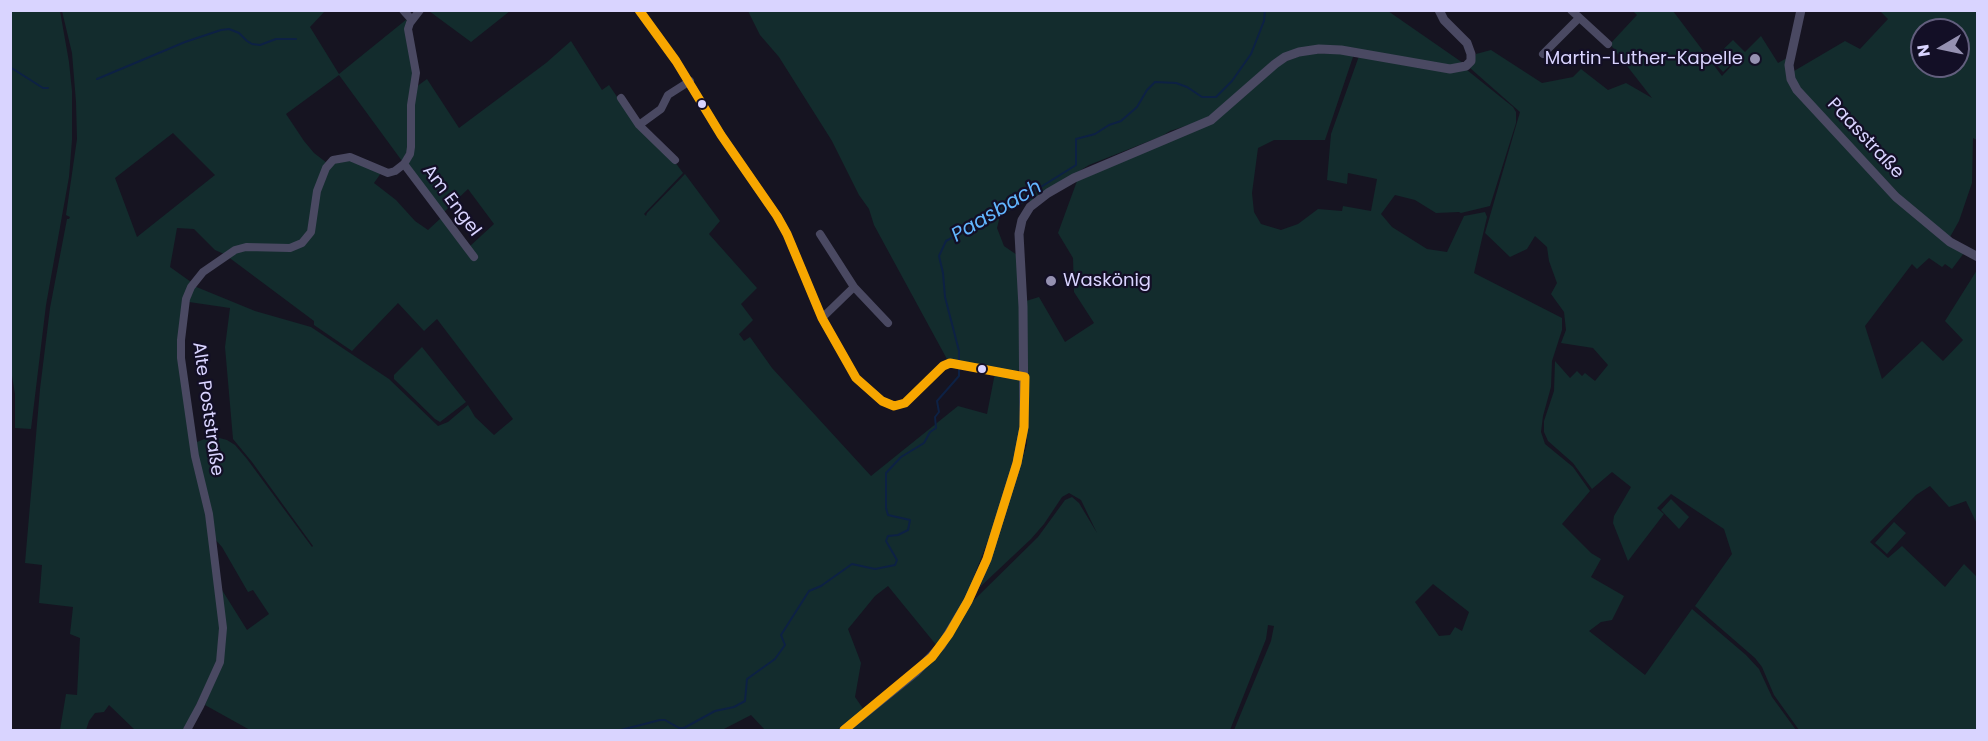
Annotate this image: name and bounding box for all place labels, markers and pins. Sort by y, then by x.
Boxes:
place label: Martin-Luther-Kapelle [1545,48,1743,70]
marker: Martin-Luther-Kapelle [1748,52,1762,66]
unlabelled marker [696,98,708,110]
place label: Waskönig [1063,270,1151,292]
marker: Waskönig [1044,274,1058,288]
unlabelled marker [976,363,988,375]

